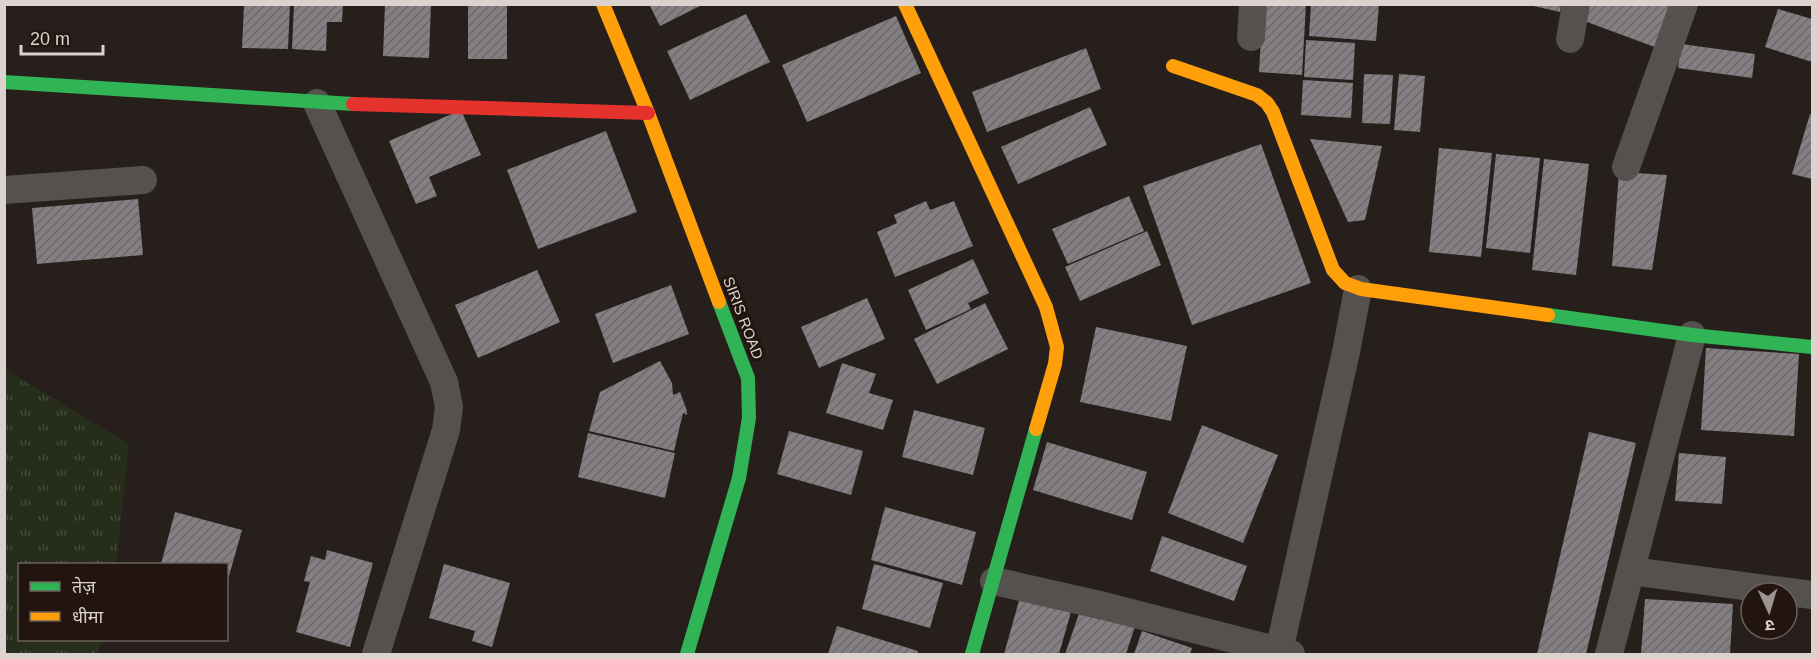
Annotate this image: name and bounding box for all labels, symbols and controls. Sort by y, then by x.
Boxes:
scale bar [21,18,104,56]
text: 20 m [30,29,70,49]
street label: SIRIS ROAD [720,274,767,361]
legend [18,563,228,641]
text: तेज़ [72,576,96,597]
north arrow [1739,581,1799,641]
text: धीमा [72,607,103,627]
text: उ [1764,617,1775,634]

